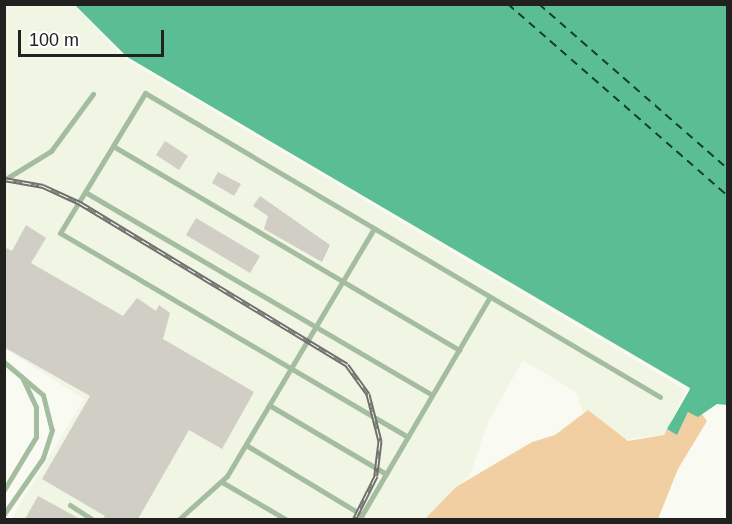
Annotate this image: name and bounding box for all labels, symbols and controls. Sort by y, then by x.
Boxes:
scale bar [21,18,166,56]
text: 100 m [29,30,79,50]

